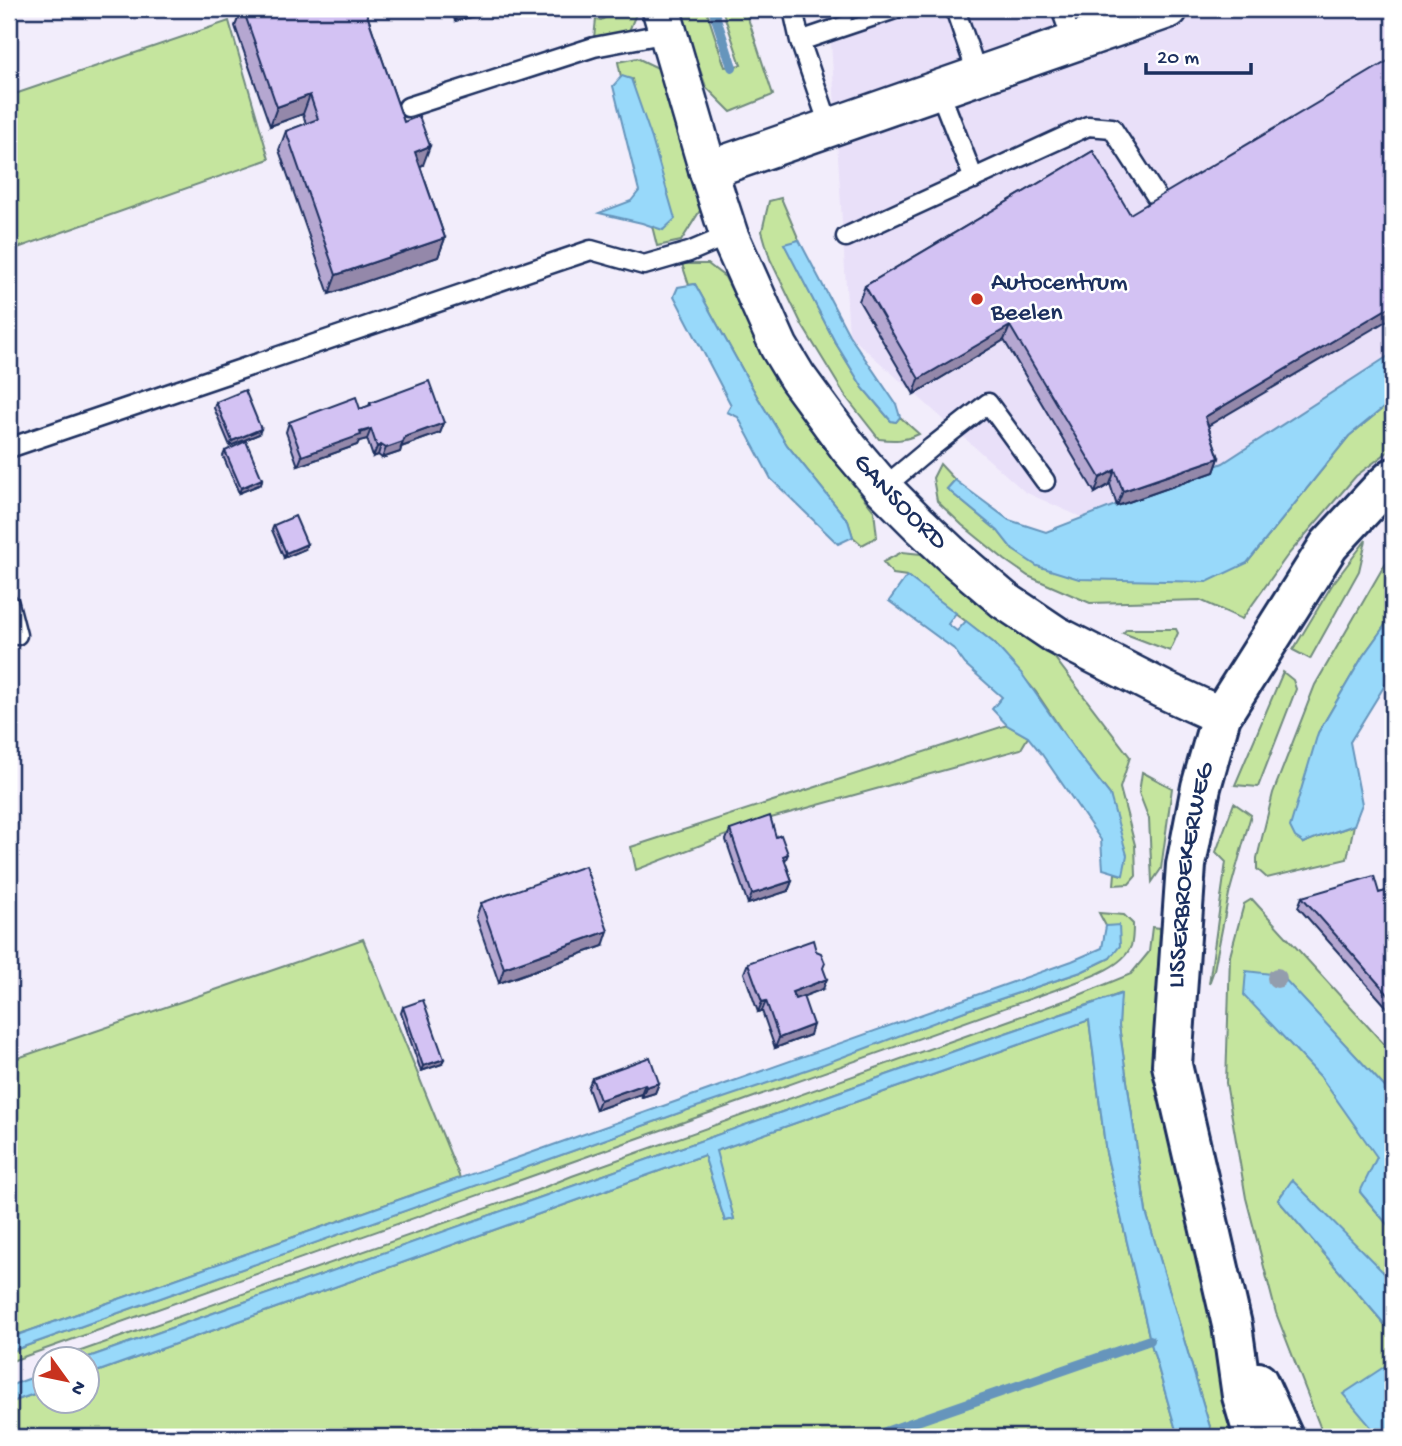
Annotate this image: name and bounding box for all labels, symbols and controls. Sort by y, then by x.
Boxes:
scale bar [1146,32,1252,76]
text: 20 m [1157,47,1199,72]
place label: Autocentrum Beelen [990,269,1128,330]
marker: Autocentrum Beelen [969,291,985,307]
street label: GANSOORD [846,448,953,557]
street label: LISSERBROEKERWEG [1162,758,1223,989]
north arrow [32,1344,102,1414]
text: N [64,1376,90,1399]

